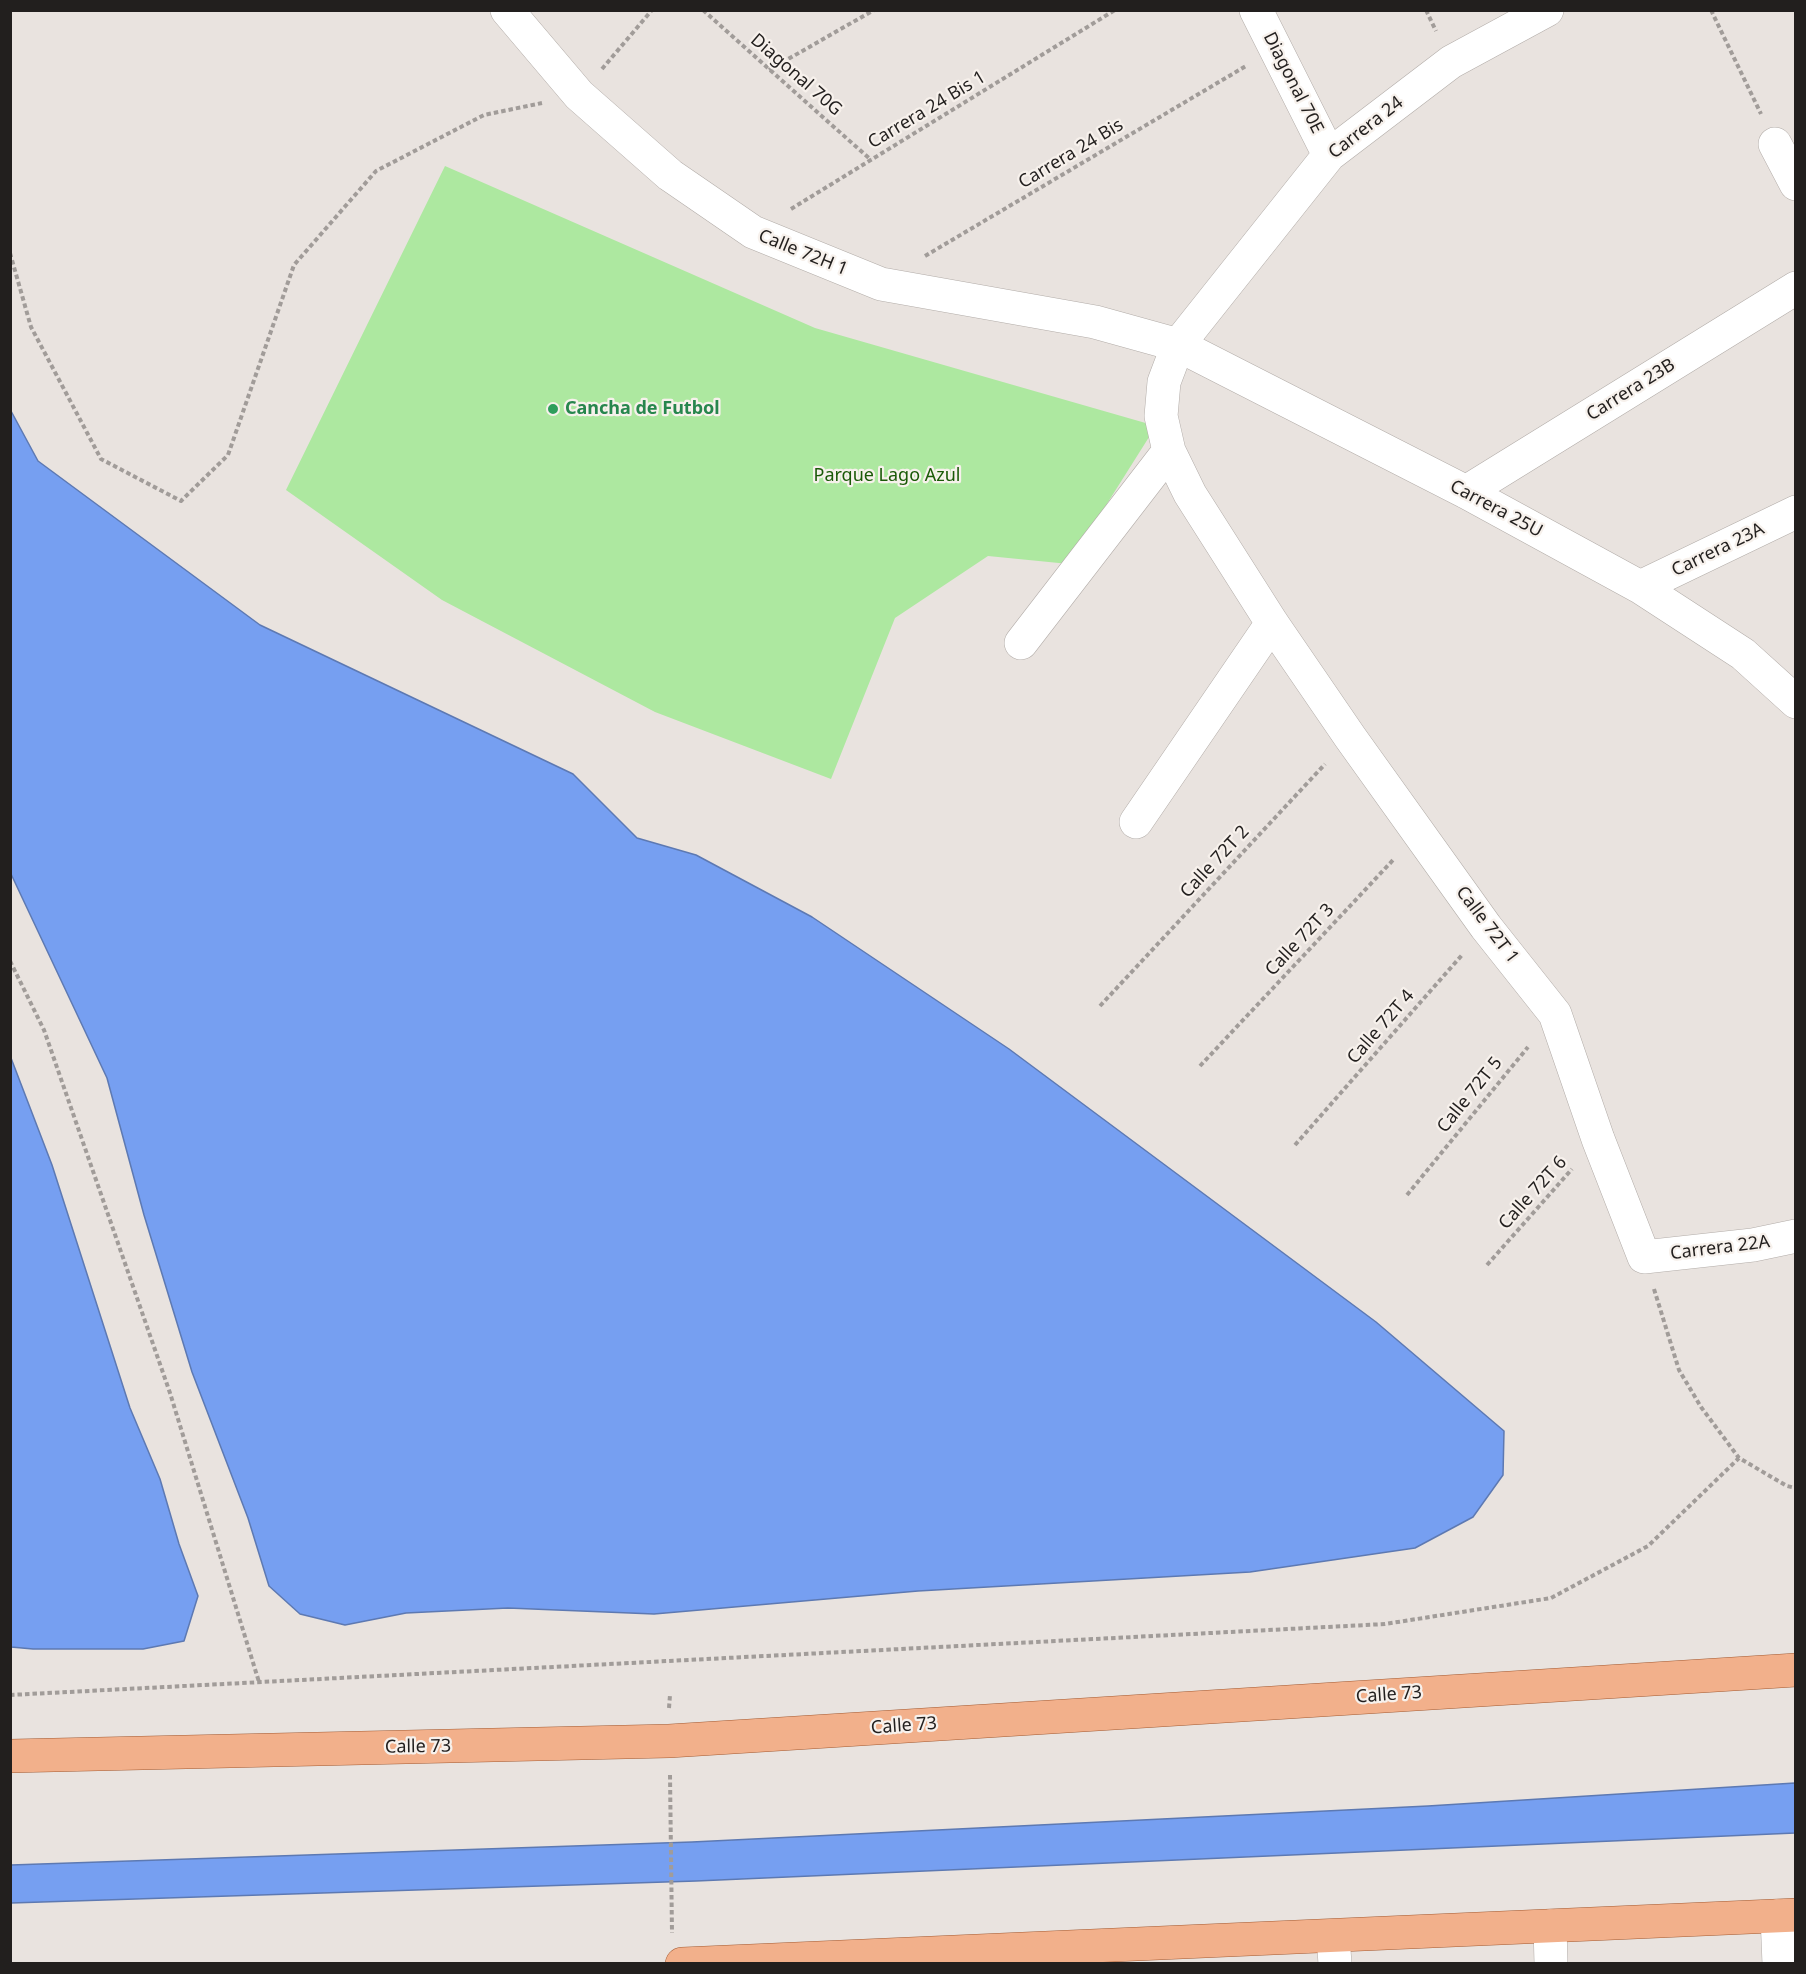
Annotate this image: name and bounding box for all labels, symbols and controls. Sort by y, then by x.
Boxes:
street label: Diagonal 70G [746,29,846,121]
street label: Diagonal 70E [1258,29,1328,137]
street label: Carrera 24 Bis 1 [864,66,990,154]
street label: Carrera 24 [1324,92,1408,164]
street label: Carrera 24 Bis [1015,114,1127,194]
street label: Calle 72H 1 [755,225,851,281]
street label: Carrera 23B [1583,354,1679,426]
place label: Cancha de Futbol [565,398,720,420]
marker: Cancha de Futbol [546,402,560,416]
park label: Parque Lago Azul [814,465,960,487]
street label: Carrera 25U [1446,476,1546,542]
street label: Carrera 23A [1668,518,1768,582]
street label: Calle 72T 2 [1176,821,1254,903]
street label: Calle 72T 1 [1451,882,1523,968]
street label: Calle 72T 3 [1261,899,1339,981]
street label: Calle 72T 4 [1343,986,1419,1068]
street label: Calle 72T 5 [1433,1053,1507,1137]
street label: Calle 72T 6 [1494,1152,1572,1234]
street label: Carrera 22A [1669,1231,1771,1265]
street label: Calle 73 [1355,1682,1423,1708]
street label: Calle 73 [870,1713,938,1739]
street label: Calle 73 [385,1736,451,1758]

